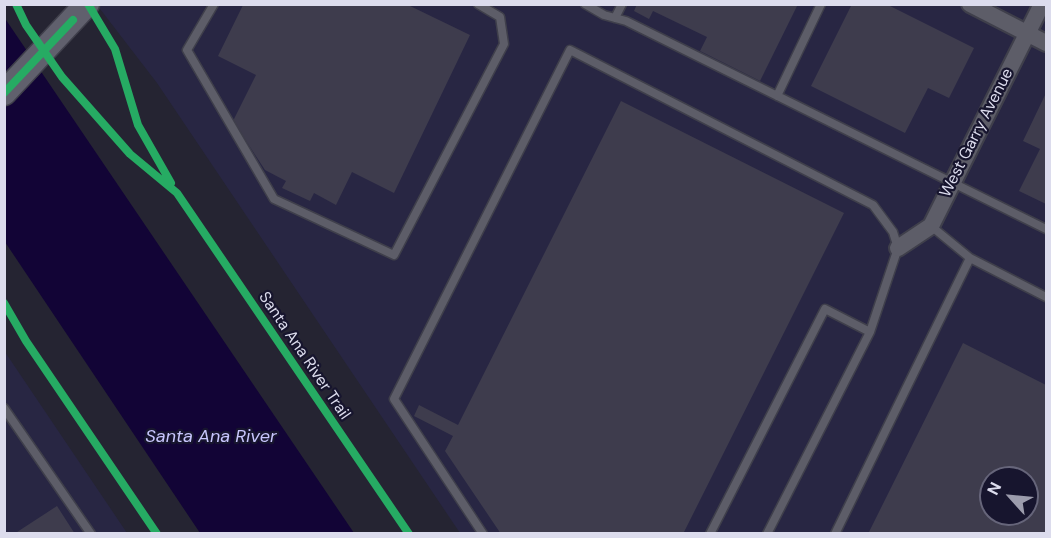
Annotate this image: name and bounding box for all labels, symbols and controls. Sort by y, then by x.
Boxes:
street label: West Garry Avenue [936,65,1018,201]
street label: Santa Ana River Trail [254,288,354,424]
water label: Santa Ana River [145,426,277,448]
north arrow [979,466,1039,526]
text: N [982,479,1006,498]

